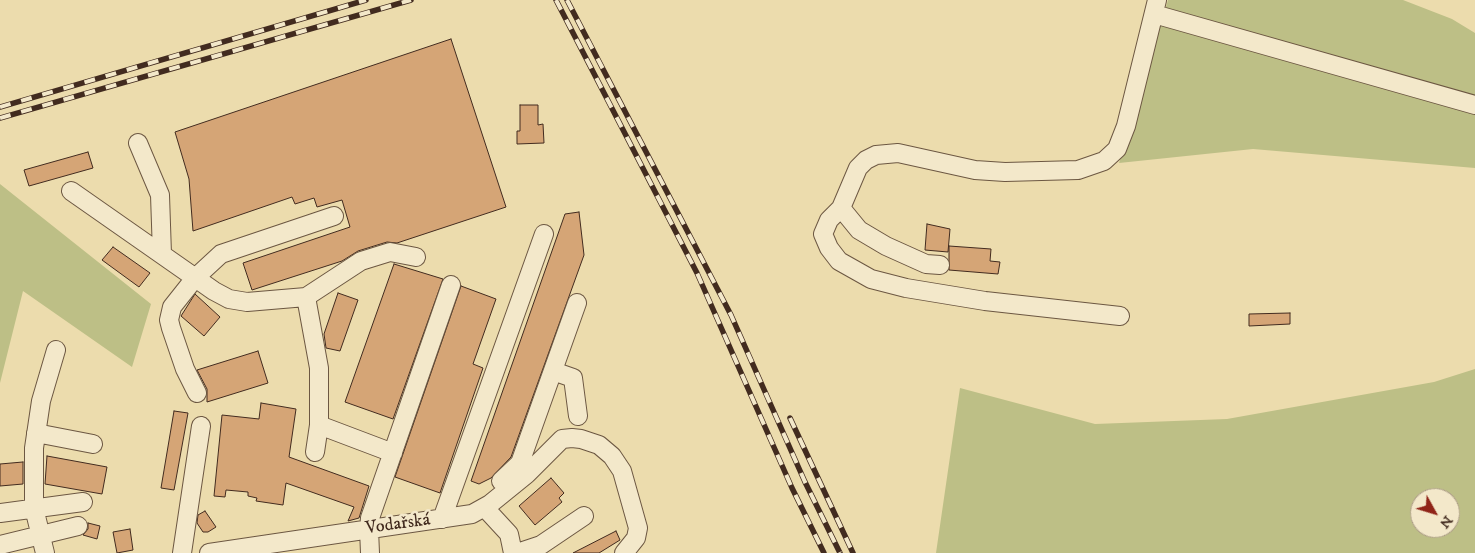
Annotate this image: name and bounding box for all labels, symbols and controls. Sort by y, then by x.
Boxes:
north arrow [1410,488,1460,538]
street label: Vodařská [364,510,432,540]
text: N [1435,512,1456,532]

